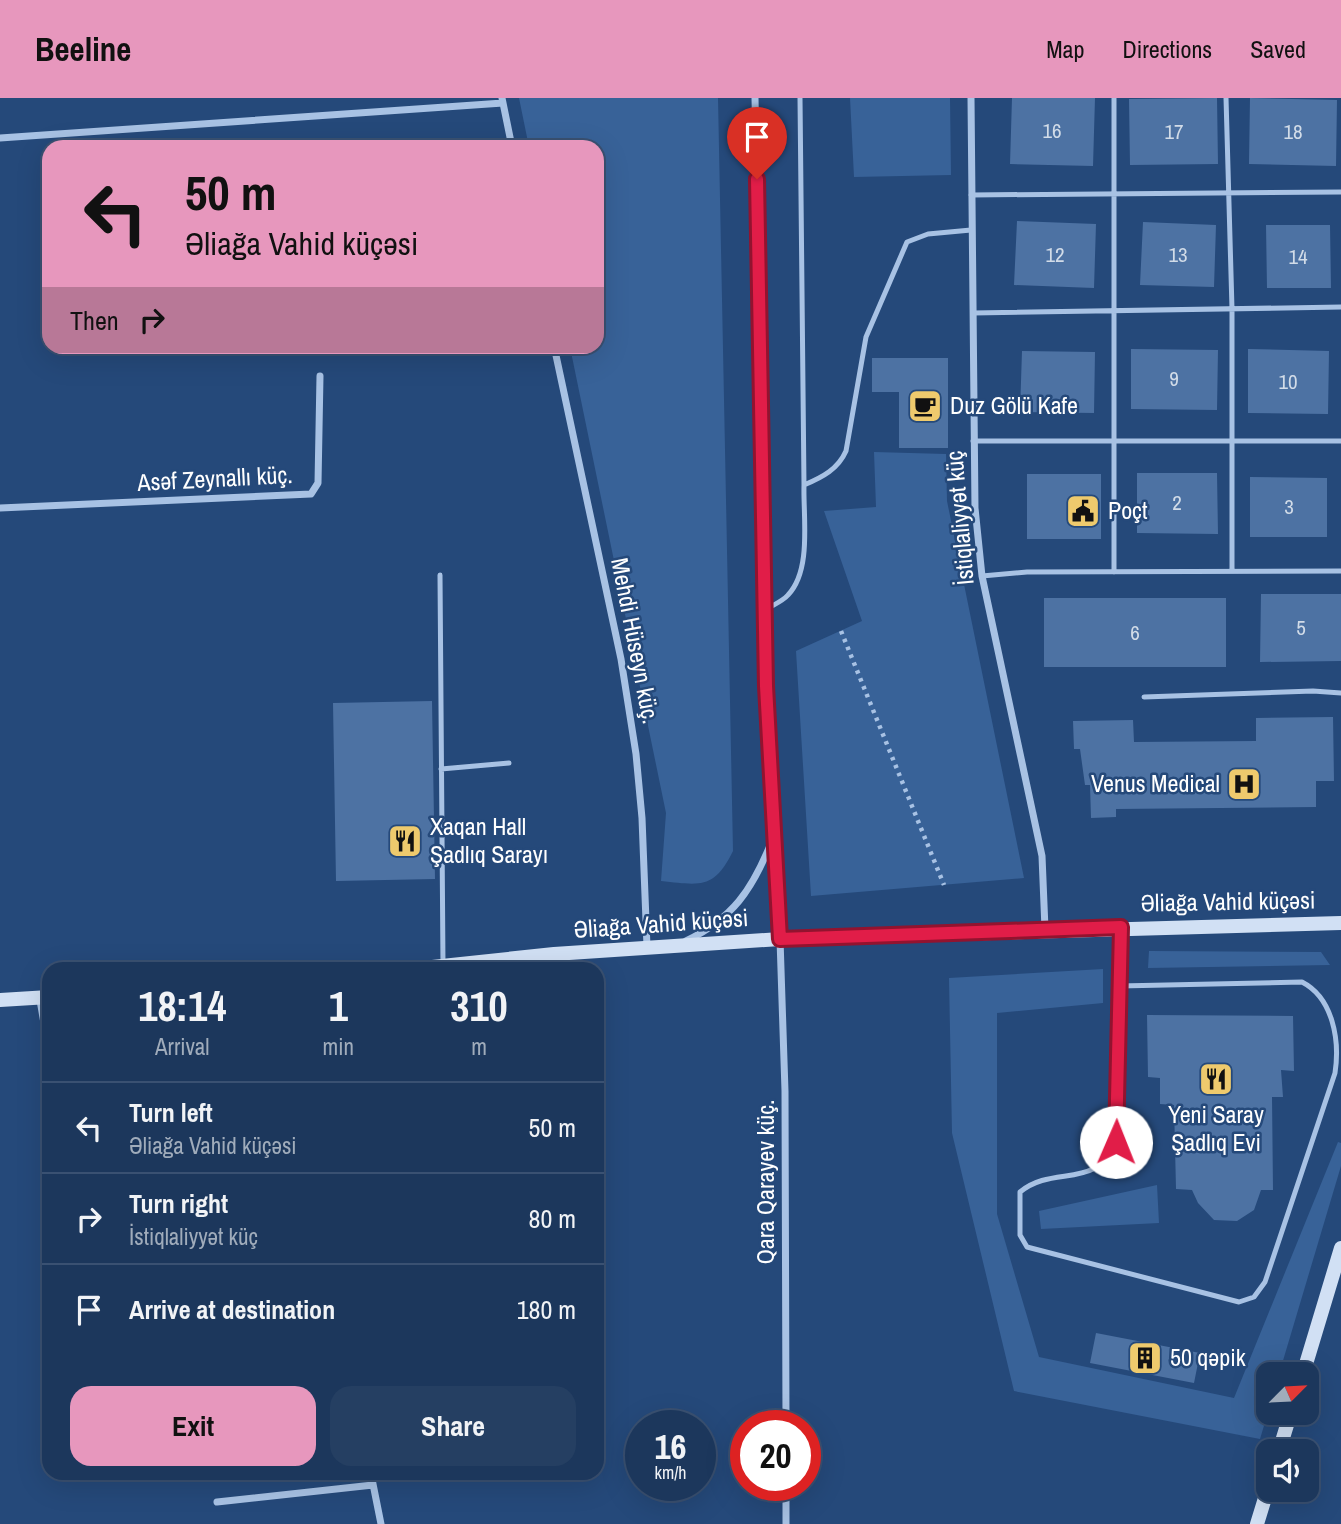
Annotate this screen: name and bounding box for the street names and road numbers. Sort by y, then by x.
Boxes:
street label: İstiqlaliyyət küç [937,450,981,586]
street label: Asəf Zeynallı küç. [136,458,293,498]
street label: Mehdi Hüseyn küç. [604,555,668,727]
street label: Əliağa Vahid küçəsi [1140,883,1316,919]
street label: Əliağa Vahid küçəsi [573,901,749,945]
street label: Qara Qarayev küç. [749,1099,781,1265]

